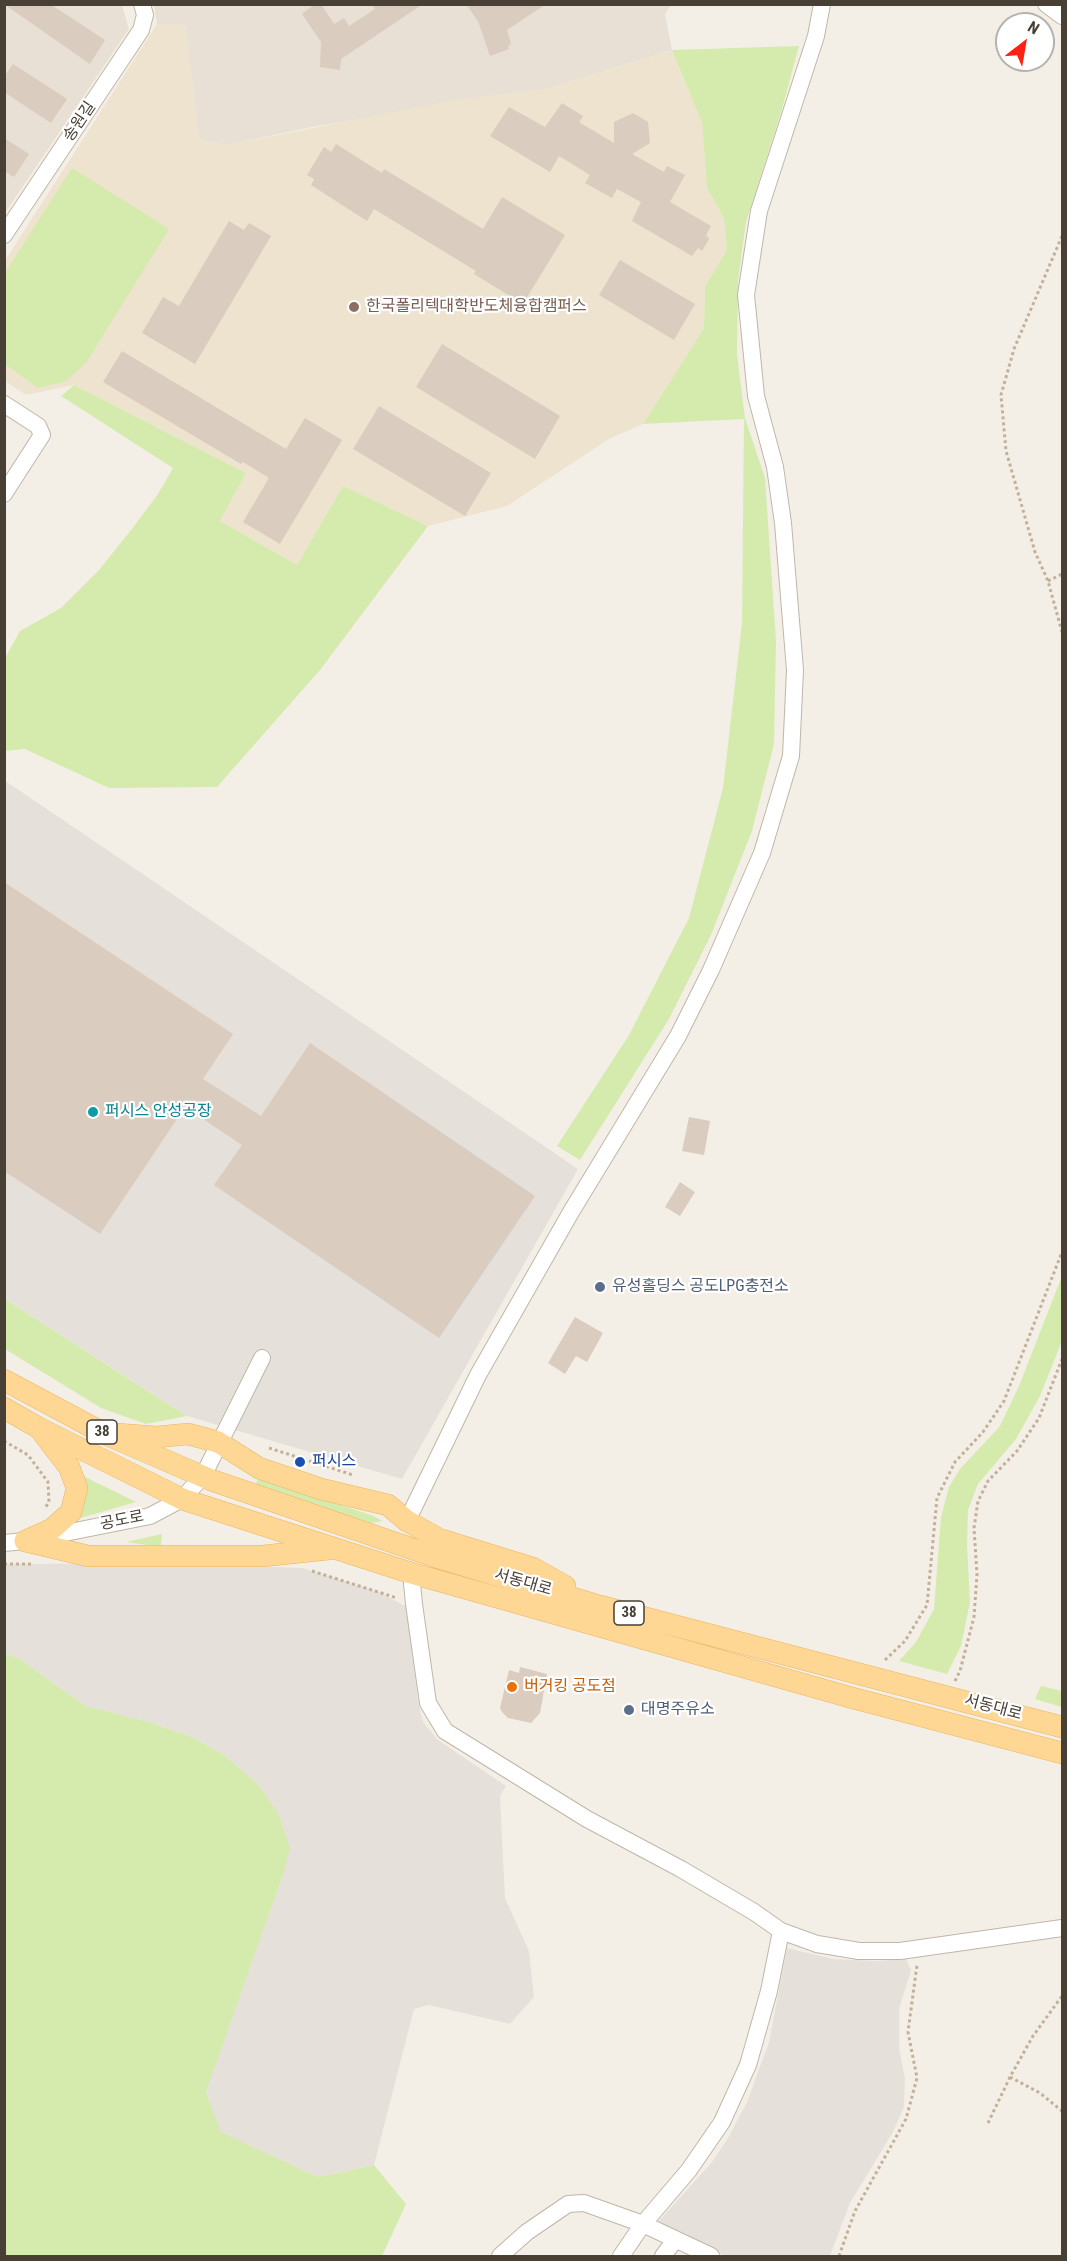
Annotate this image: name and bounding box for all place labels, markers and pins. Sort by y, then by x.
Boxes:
place label: 한국폴리텍대학반도체융합캠퍼스 [366,297,587,317]
marker: 한국폴리텍대학반도체융합캠퍼스 [347,300,361,314]
place label: 퍼시스 안성공장 [105,1102,212,1122]
marker: 퍼시스 안성공장 [86,1105,100,1119]
place label: 유성홀딩스 공도LPG충전소 [612,1277,789,1297]
marker: 유성홀딩스 공도LPG충전소 [593,1280,607,1294]
place label: 퍼시스 [312,1452,356,1472]
marker: 퍼시스 [293,1455,307,1469]
place label: 버거킹 공도점 [524,1677,616,1697]
marker: 버거킹 공도점 [505,1680,519,1694]
place label: 대명주유소 [641,1700,715,1720]
marker: 대명주유소 [622,1703,636,1717]

